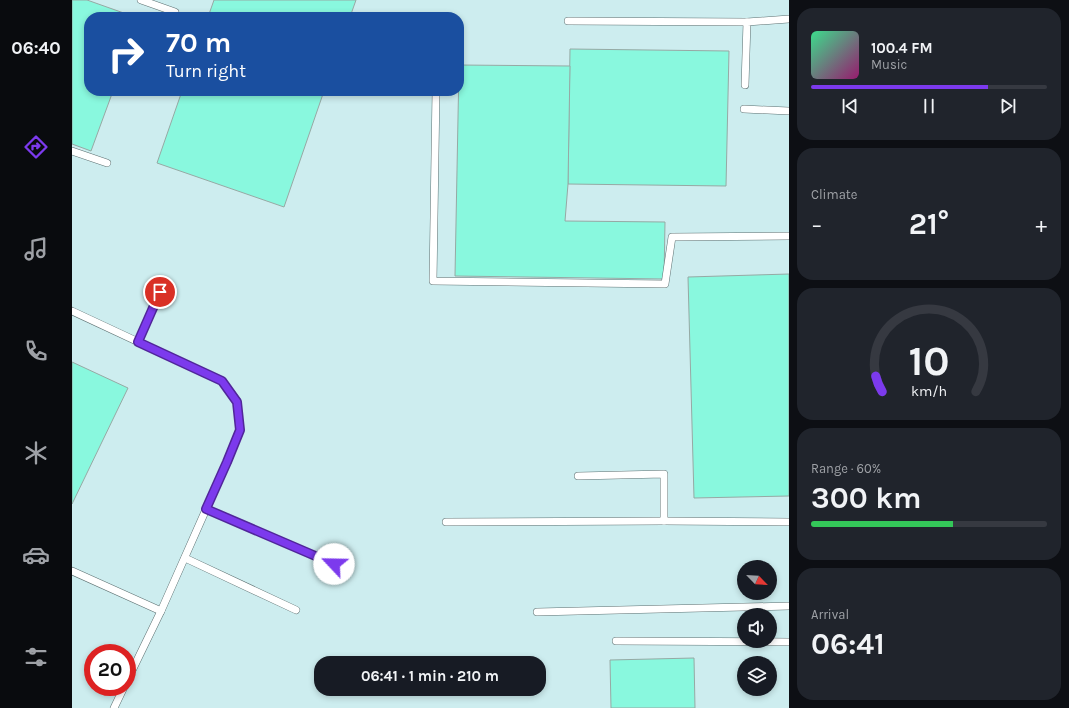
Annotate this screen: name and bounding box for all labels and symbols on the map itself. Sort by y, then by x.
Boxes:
pin [143,275,177,309]
position arrow [313,543,355,585]
north arrow [737,560,777,600]
speed limit sign: 20 [84,644,136,696]

